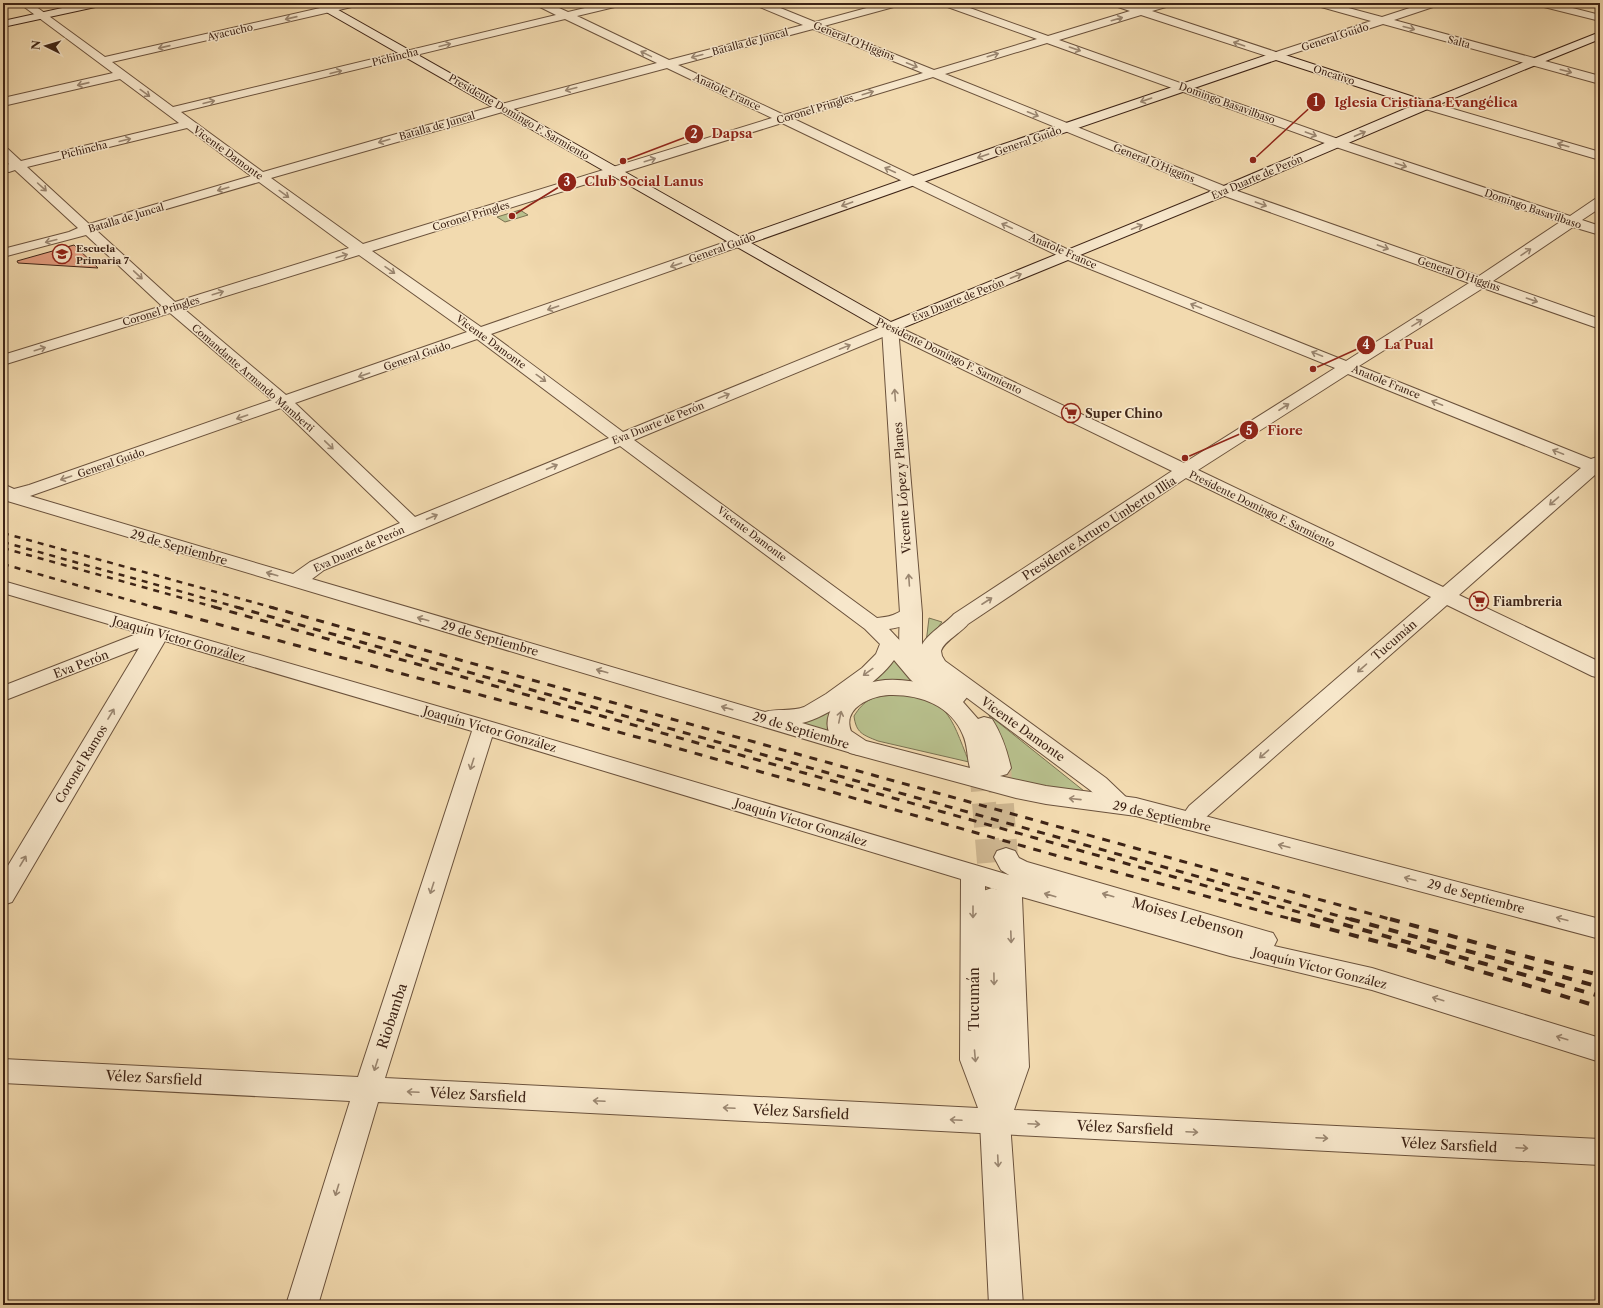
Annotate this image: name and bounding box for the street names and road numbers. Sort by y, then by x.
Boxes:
street label: General O'Higgins [811,19,897,63]
street label: Ayacucho [205,20,254,44]
street label: General Guido [1300,20,1370,54]
street label: Batalla de Juncal [710,26,790,58]
street label: Salta [1446,33,1472,51]
street label: Pichincha [370,45,420,69]
street label: Oncativo [1312,62,1356,88]
street label: Anatole France [690,70,763,113]
street label: Presidente Domingo F. Sarmiento [446,71,592,163]
street label: Domingo Basavilbaso [1177,79,1277,127]
street label: Coronel Pringles [775,91,855,127]
street label: Batalla de Juncal [397,109,477,143]
street label: Vicente Damonte [190,123,266,183]
street label: General Guido [993,123,1063,159]
street label: Pichincha [59,138,109,162]
street label: General O'Higgins [1111,141,1197,185]
street label: Eva Duarte de Perón [1209,152,1305,202]
street label: Domingo Basavilbaso [1483,186,1583,232]
street label: Coronel Pringles [431,198,511,234]
street label: Batalla de Juncal [87,200,165,236]
street label: General Guido [687,230,757,266]
street label: Anatole France [1026,230,1099,272]
street label: General O'Higgins [1416,254,1502,294]
street label: Eva Duarte de Perón [910,275,1007,324]
street label: Coronel Pringles [121,293,201,329]
street label: Vicente Damonte [453,312,529,372]
street label: Presidente Domingo F. Sarmiento [874,315,1024,397]
street label: Comandante Armando Mamberti [189,321,317,435]
street label: General Guido [382,338,452,374]
street label: Anatole France [1349,362,1423,402]
street label: Eva Duarte de Perón [610,398,707,447]
street label: Vicente López y Planes [890,422,914,555]
street label: General Guido [76,445,146,481]
street label: Presidente Domingo F. Sarmiento [1187,468,1337,550]
street label: Presidente Arturo Umberto Illia [1019,472,1179,583]
street label: Vicente Damonte [714,503,790,565]
street label: Eva Duarte de Perón [312,523,407,575]
street label: 29 de Septiembre [129,526,230,568]
street label: Joaquín Víctor González [109,612,247,665]
street label: Tucumán [1368,616,1420,664]
street label: 29 de Septiembre [440,617,541,659]
street label: Eva Perón [51,646,111,681]
street label: Vicente Damonte [977,693,1068,765]
street label: Joaquín Víctor González [420,702,558,755]
street label: 29 de Septiembre [751,708,851,752]
street label: Coronel Ramos [52,722,110,806]
street label: Joaquín Víctor González [731,794,869,849]
street label: 29 de Septiembre [1111,797,1213,835]
street label: 29 de Septiembre [1426,876,1527,916]
street label: Moises Lebenson [1130,893,1246,943]
street label: Joaquín Víctor González [1249,944,1389,992]
street label: Tucumán [965,967,983,1031]
street label: Riobamba [373,980,411,1051]
street label: Vélez Sarsfield [104,1066,203,1090]
street label: Vélez Sarsfield [428,1083,527,1107]
street label: Vélez Sarsfield [751,1100,850,1124]
street label: Vélez Sarsfield [1075,1116,1174,1140]
street label: Vélez Sarsfield [1399,1133,1498,1157]

